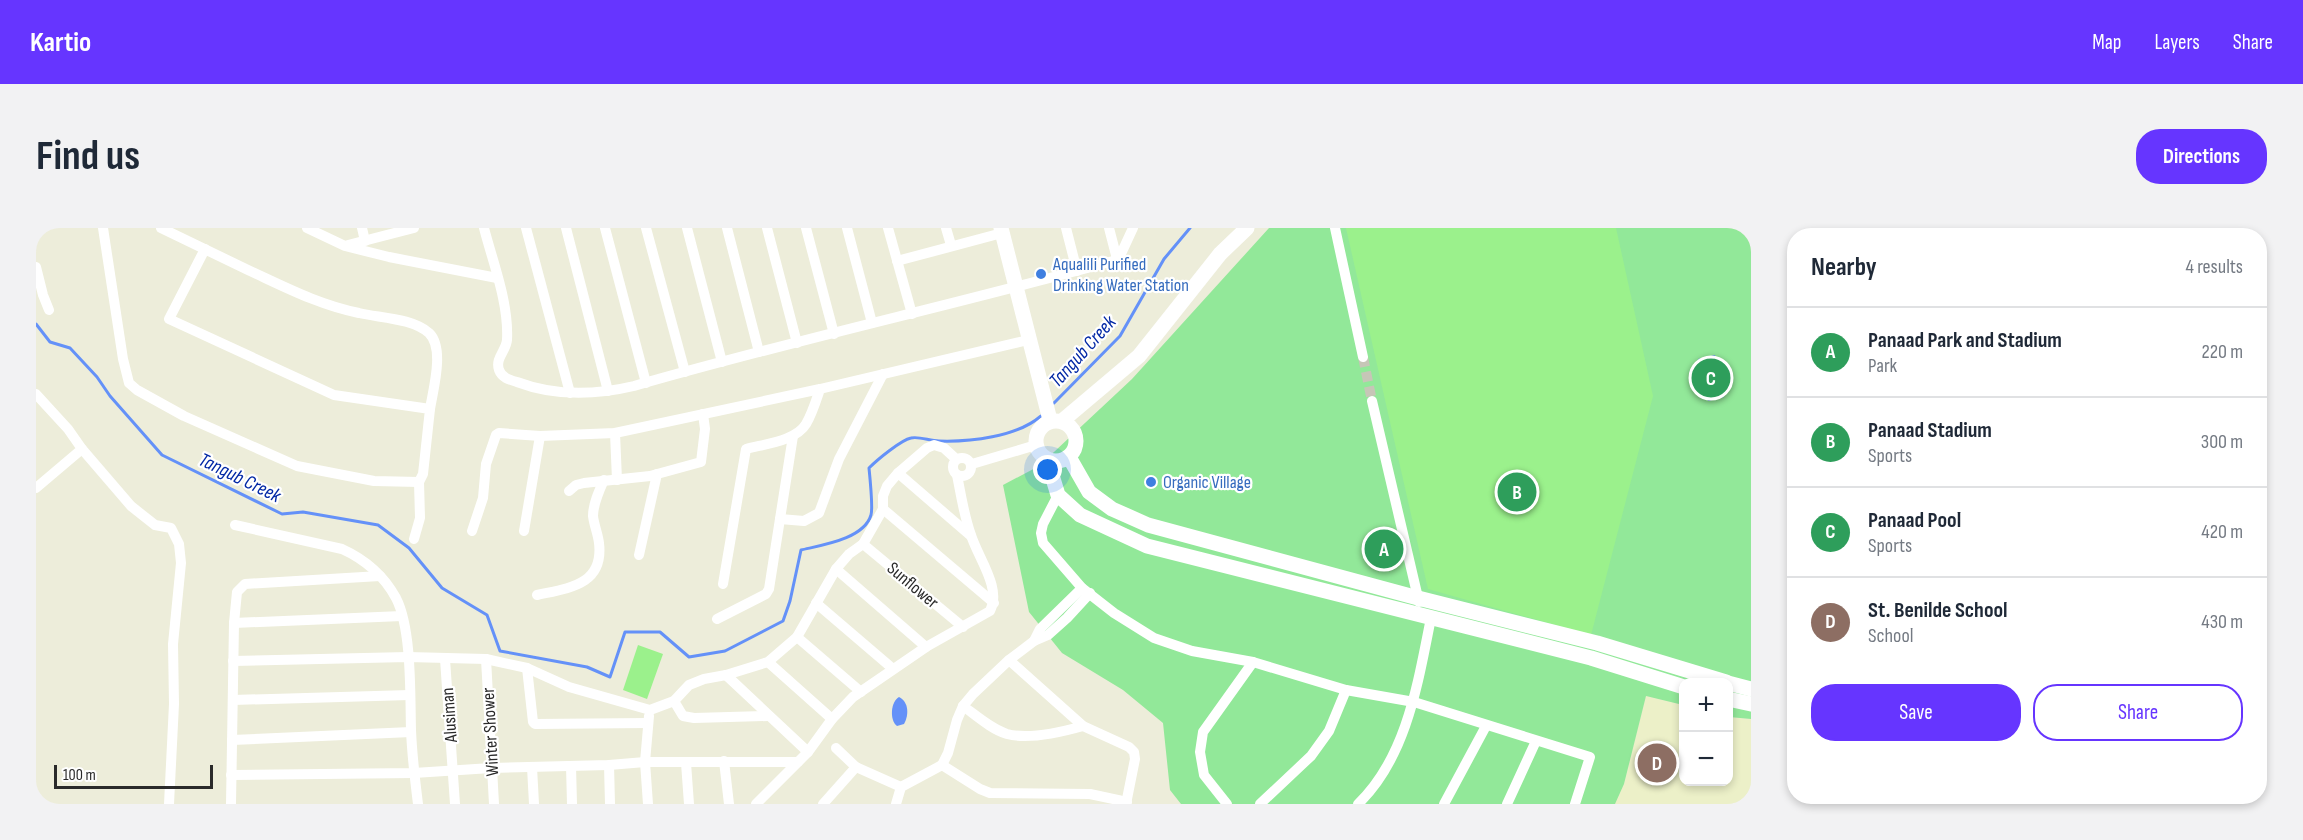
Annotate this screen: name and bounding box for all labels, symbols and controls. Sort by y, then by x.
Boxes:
text: Kartio [30,26,91,59]
text: Map [2092,30,2121,55]
text: Layers [2154,30,2200,55]
text: Share [2233,30,2273,55]
button: Directions [2136,129,2267,184]
text: Find us [36,131,140,182]
text: Nearby [1811,252,1877,283]
place label: Aqualili Purified Drinking Water Station [1052,254,1189,296]
text: 4 results [2186,255,2243,279]
marker: Aqualili Purified Drinking Water Station [1034,267,1048,281]
water label: Tangub Creek [1044,310,1122,393]
text: Panaad Park and Stadium [1868,327,2062,354]
text: A [1826,340,1835,364]
text: 220 m [2202,340,2243,364]
text: Park [1868,354,1897,378]
pin: C [1692,356,1730,400]
text: Panaad Stadium [1868,417,1992,444]
text: B [1826,430,1835,454]
text: 300 m [2201,430,2243,454]
text: Sports [1868,444,1912,468]
water label: Tangub Creek [195,448,285,508]
your location [1033,455,1062,484]
pin: B [1498,470,1536,514]
place label: Organic Village [1163,472,1251,493]
marker: Organic Village [1144,475,1158,489]
text: Panaad Pool [1868,507,1961,534]
text: C [1825,520,1836,544]
text: 420 m [2201,520,2243,544]
pin: A [1364,526,1404,572]
text: Sports [1868,534,1912,558]
street label: Sunflower [883,558,943,613]
text: St. Benilde School [1868,597,2008,624]
text: D [1825,610,1836,634]
text: 430 m [2201,610,2243,634]
text: School [1868,624,1913,648]
map controls [1679,678,1733,786]
button: + [1679,678,1733,732]
button: Save [1811,684,2021,741]
button: Share [2033,684,2243,741]
street label: Alusiman [437,687,462,744]
street label: Winter Shower [478,687,503,777]
button: − [1679,732,1733,786]
pin: D [1638,740,1676,786]
scale bar [54,762,213,790]
text: 100 m [63,766,96,785]

